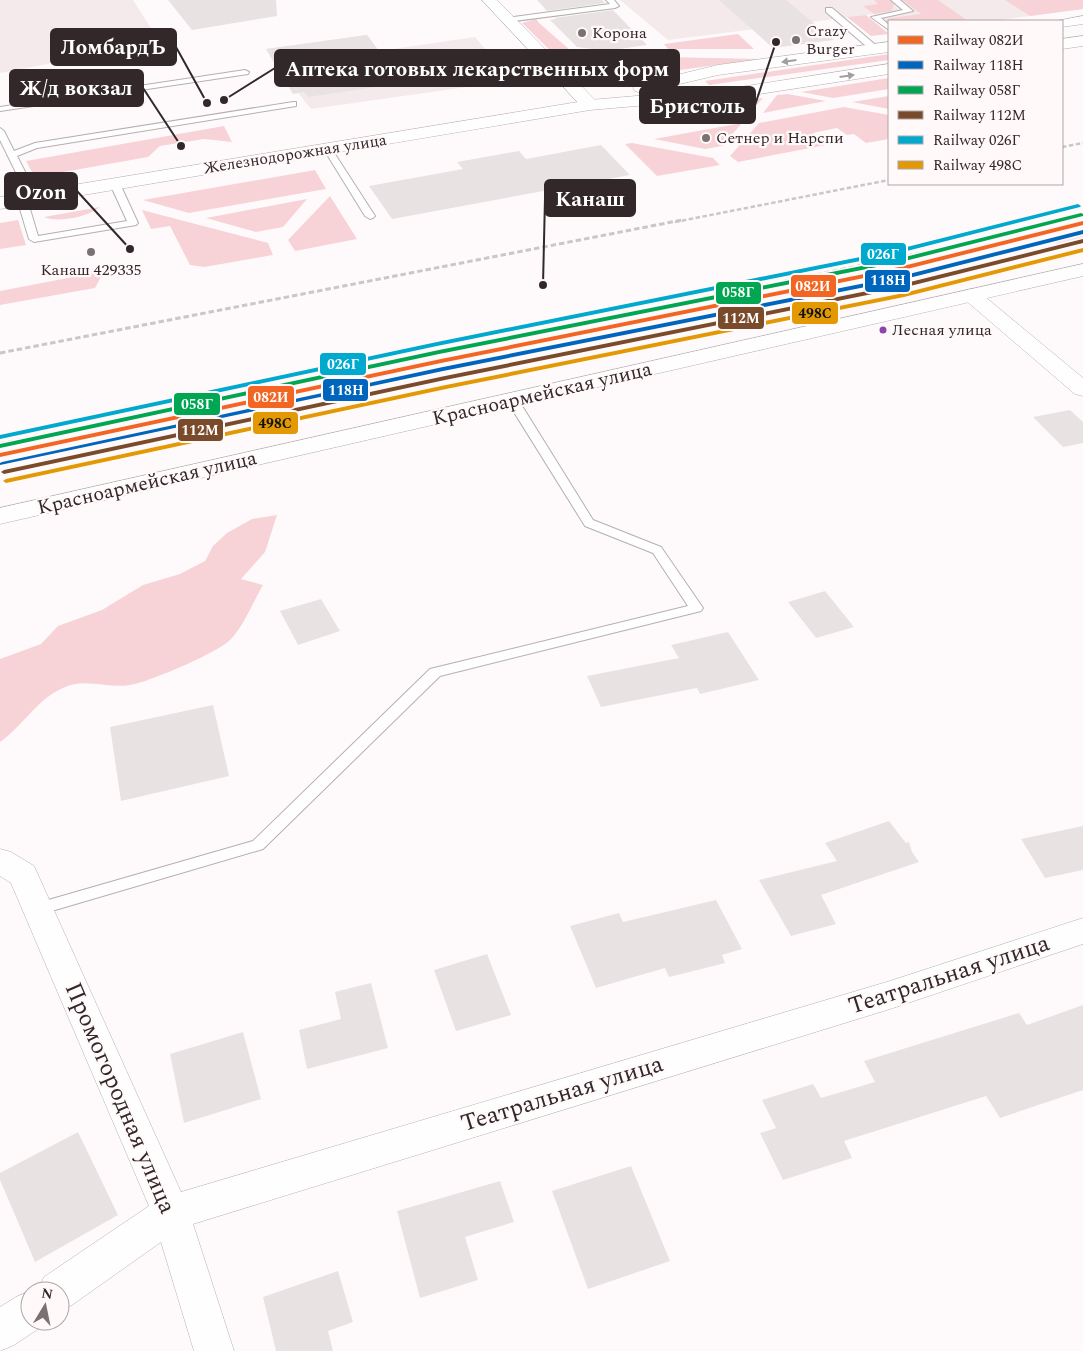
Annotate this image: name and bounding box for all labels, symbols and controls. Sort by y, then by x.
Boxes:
place label: Crazy Burger [806,19,855,61]
legend [888,20,1063,185]
place label: Корона [592,21,647,45]
marker: Корона [576,27,588,39]
callout: ЛомбардЪ [51,29,176,65]
text: Railway 082И [933,29,1024,52]
text: ЛомбардЪ [61,32,165,64]
marker: Crazy Burger [790,34,802,46]
callout: Аптека готовых лекарственных форм [275,50,679,86]
text: Аптека готовых лекарственных форм [285,54,669,86]
text: Railway 118Н [933,54,1024,77]
one-way arrow [781,57,797,65]
callout: Ж/д вокзал [10,70,143,106]
one-way arrow [839,72,855,80]
text: Ж/д вокзал [19,73,133,105]
text: Railway 058Г [933,79,1021,102]
callout: Бристоль [640,87,755,123]
text: Бристоль [649,91,745,123]
text: Railway 112М [933,104,1026,127]
place label: Сетнер и Нарспи [716,126,844,150]
street label: Железнодорожная улица [202,128,389,180]
text: Railway 026Г [933,129,1021,152]
marker: Сетнер и Нарспи [700,132,712,144]
text: Railway 498С [933,154,1022,177]
callout: Ozon [5,173,77,209]
text: Ozon [15,177,67,209]
callout: Канаш [545,180,635,216]
text: Канаш [555,184,625,216]
line badge: 026Г [860,242,907,266]
text: 026Г [867,244,899,265]
marker: Канаш 429335 [85,246,97,258]
place label: Канаш 429335 [40,258,142,282]
line badge: 118Н [864,269,911,293]
text: 118Н [870,270,906,291]
line badge: 082И [790,274,837,298]
text: 082И [795,276,831,297]
line badge: 058Г [715,281,762,305]
text: 058Г [722,282,754,303]
line badge: 498С [791,301,839,325]
text: 498С [798,303,832,324]
line badge: 112М [717,306,765,330]
text: 112М [722,308,760,329]
place label: Лесная улица [892,318,992,342]
marker: Лесная улица [878,325,888,335]
line badge: 026Г [319,352,367,376]
text: 026Г [327,354,359,375]
street label: Красноармейская улица [429,354,655,434]
line badge: 118Н [322,378,369,402]
text: 118Н [328,380,364,401]
line badge: 082И [247,385,295,409]
text: 082И [253,387,289,408]
line badge: 058Г [173,392,221,416]
text: 058Г [181,394,213,415]
line badge: 498С [252,411,299,435]
text: 498С [258,413,292,434]
line badge: 112М [177,418,224,442]
text: 112М [181,420,219,441]
street label: Красноармейская улица [34,443,260,523]
street label: Театральная улица [844,925,1055,1025]
street label: Промогородная улица [55,977,185,1220]
street label: Театральная улица [456,1046,668,1142]
north arrow [20,1281,70,1331]
text: N [40,1282,55,1305]

